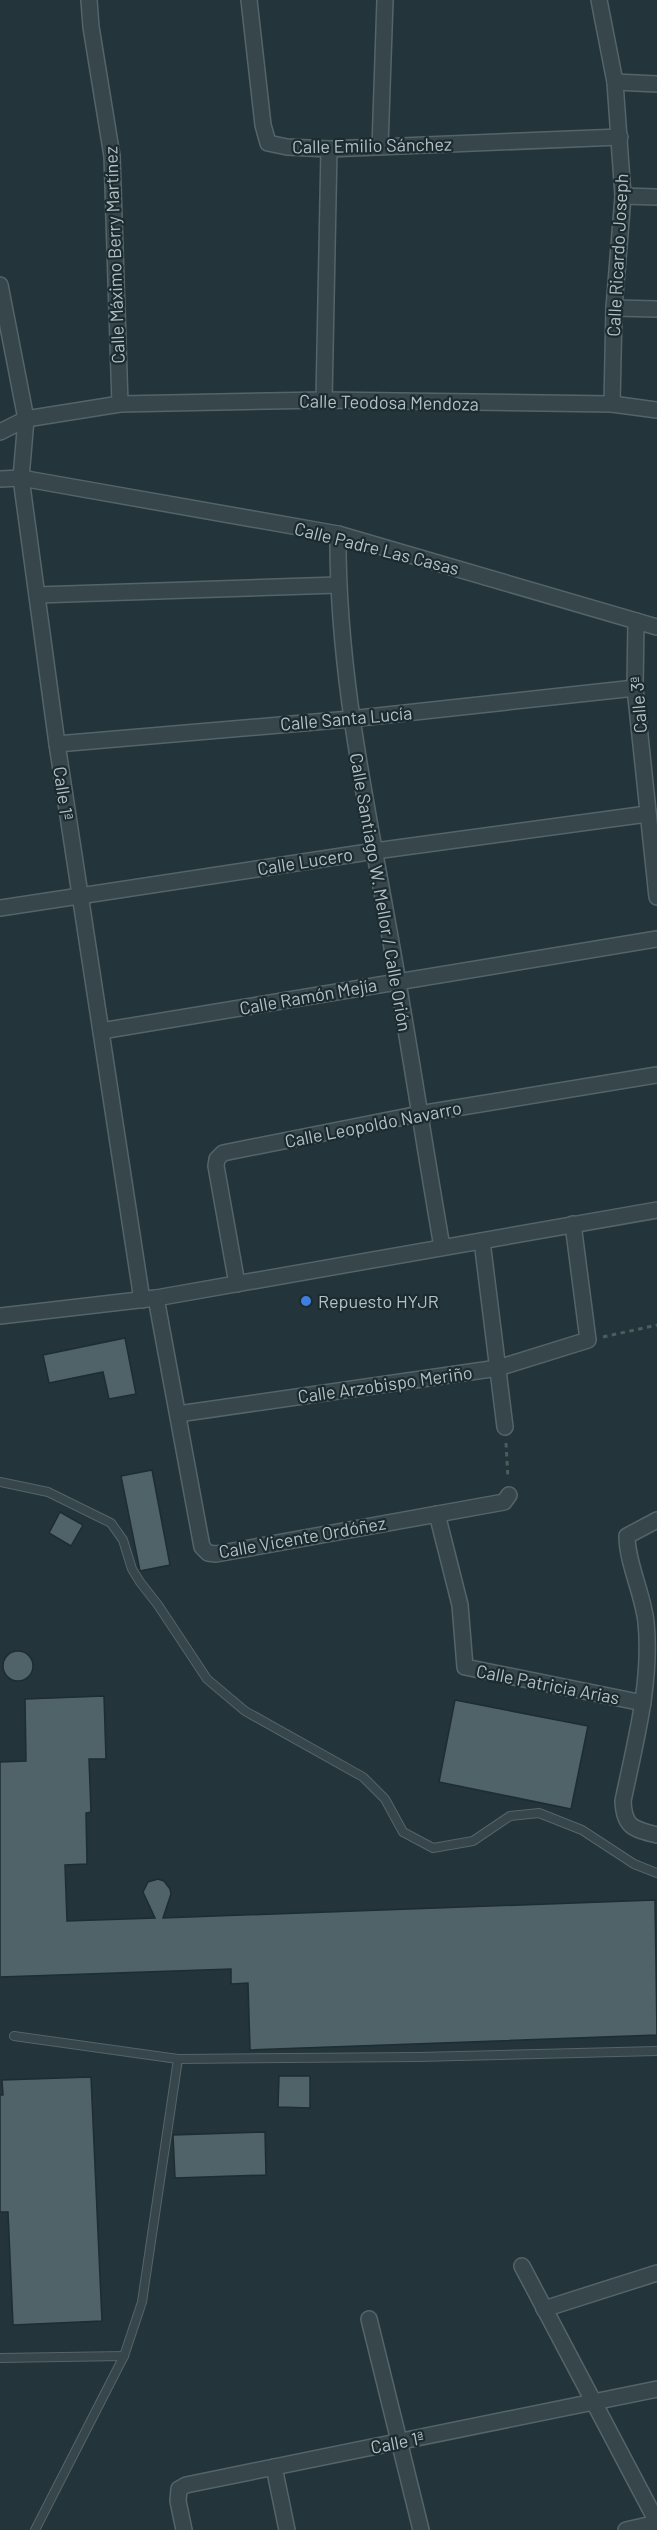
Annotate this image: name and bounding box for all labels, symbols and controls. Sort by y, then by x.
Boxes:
street label: Calle Emilio Sánchez [292,133,452,157]
street label: Calle Máximo Berry Martínez [99,146,129,364]
street label: Calle Ricardo Joseph [602,173,632,337]
street label: Calle Teodosa Mendoza [299,389,479,415]
street label: Calle Padre Las Casas [292,517,462,579]
street label: Calle 3ª [625,676,651,734]
street label: Calle Santa Lucía [279,701,413,735]
street label: Calle Santiago W. Mellor / Calle Orión [346,751,416,1033]
street label: Calle 1ª [49,765,79,821]
street label: Calle Lucero [256,843,354,879]
street label: Calle Ramón Mejía [237,973,379,1019]
street label: Calle Leopoldo Navarro [283,1096,463,1152]
place label: Repuesto HYJR [318,1290,439,1312]
marker: Repuesto HYJR [299,1294,313,1308]
street label: Calle Arzobispo Meriño [296,1361,474,1407]
street label: Calle Vicente Ordóñez [217,1511,387,1563]
street label: Calle Patricia Arias [474,1659,622,1709]
street label: Calle 1ª [369,2426,426,2458]

